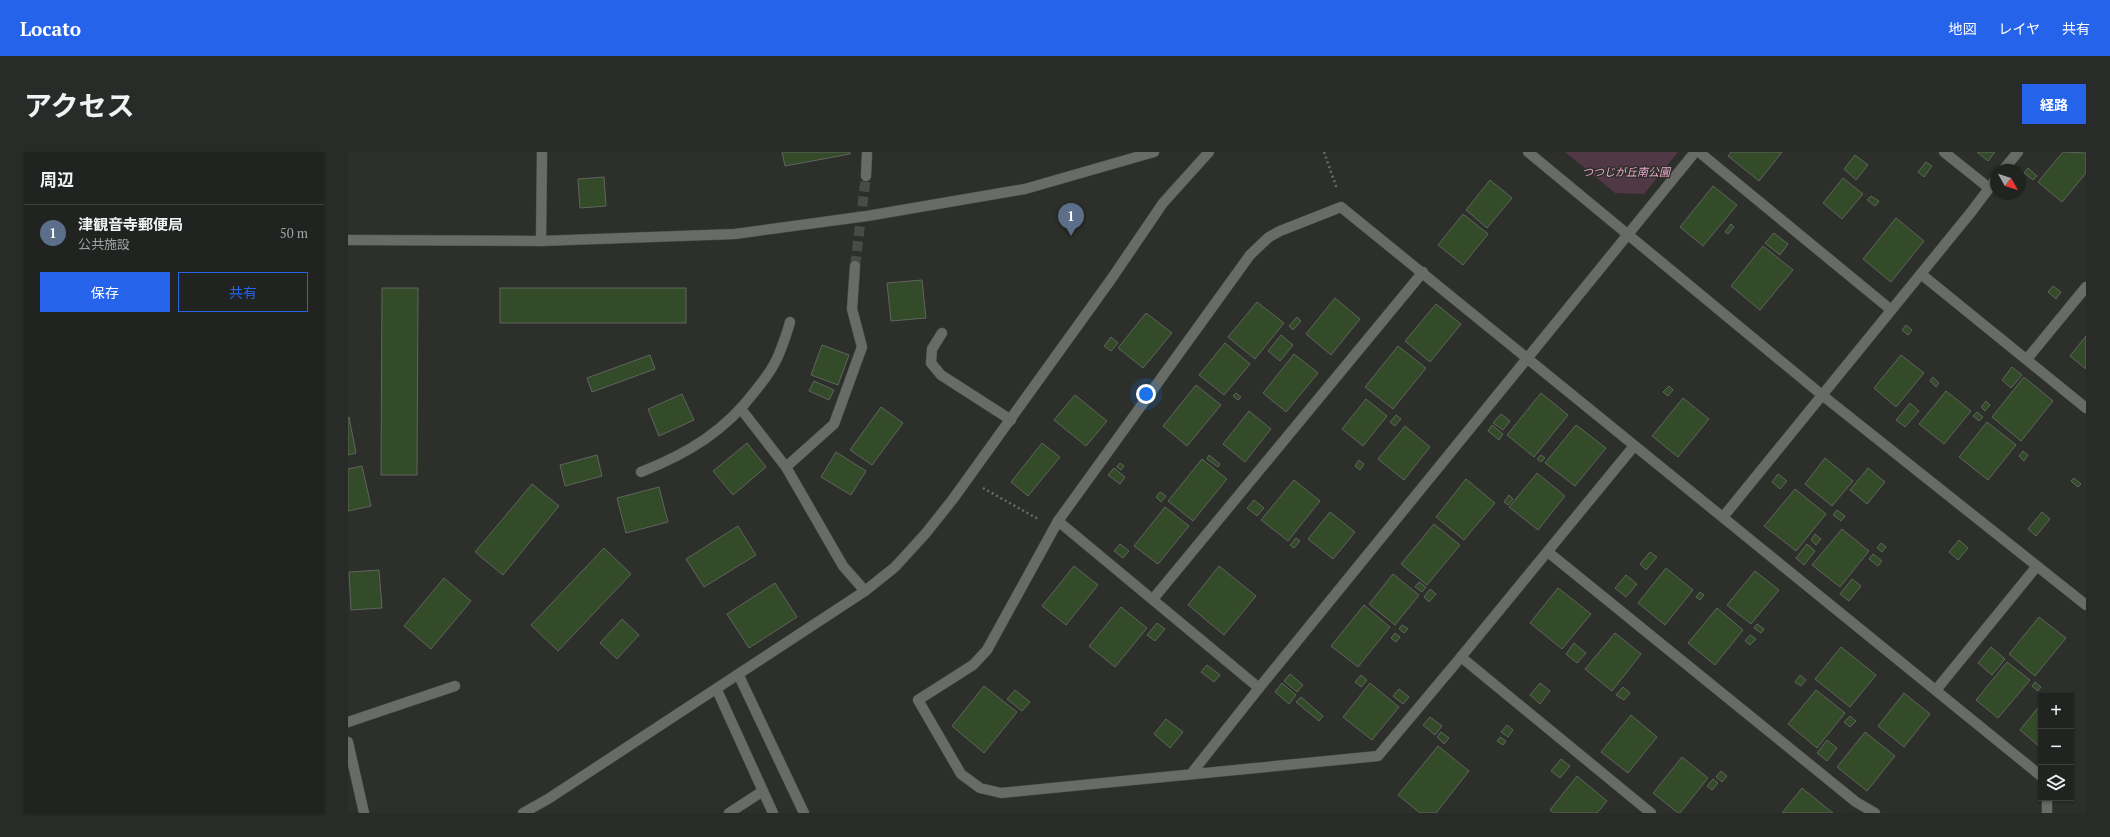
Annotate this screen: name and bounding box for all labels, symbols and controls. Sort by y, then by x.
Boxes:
text: Locato [20,16,81,41]
text: 地図 [1948,19,1976,38]
text: レイヤ [1998,19,2040,38]
text: 共有 [2062,19,2090,38]
button: 経路 [2022,84,2086,124]
text: アクセス [24,87,135,124]
north arrow [1990,164,2026,200]
park label: つつじが丘南公園 [1582,165,1672,179]
text: 周辺 [40,168,74,191]
pin: 1 [1058,203,1084,236]
text: 津観音寺郵便局 [78,214,183,234]
text: 1 [49,224,57,242]
text: 50 m [280,224,308,242]
text: 公共施設 [78,235,130,253]
button: 保存 [40,272,170,312]
button: 共有 [178,272,308,312]
your location [1136,384,1156,404]
map controls [2038,693,2074,801]
button: + [2038,693,2074,729]
button: − [2038,729,2074,765]
button: layers [2038,765,2074,801]

